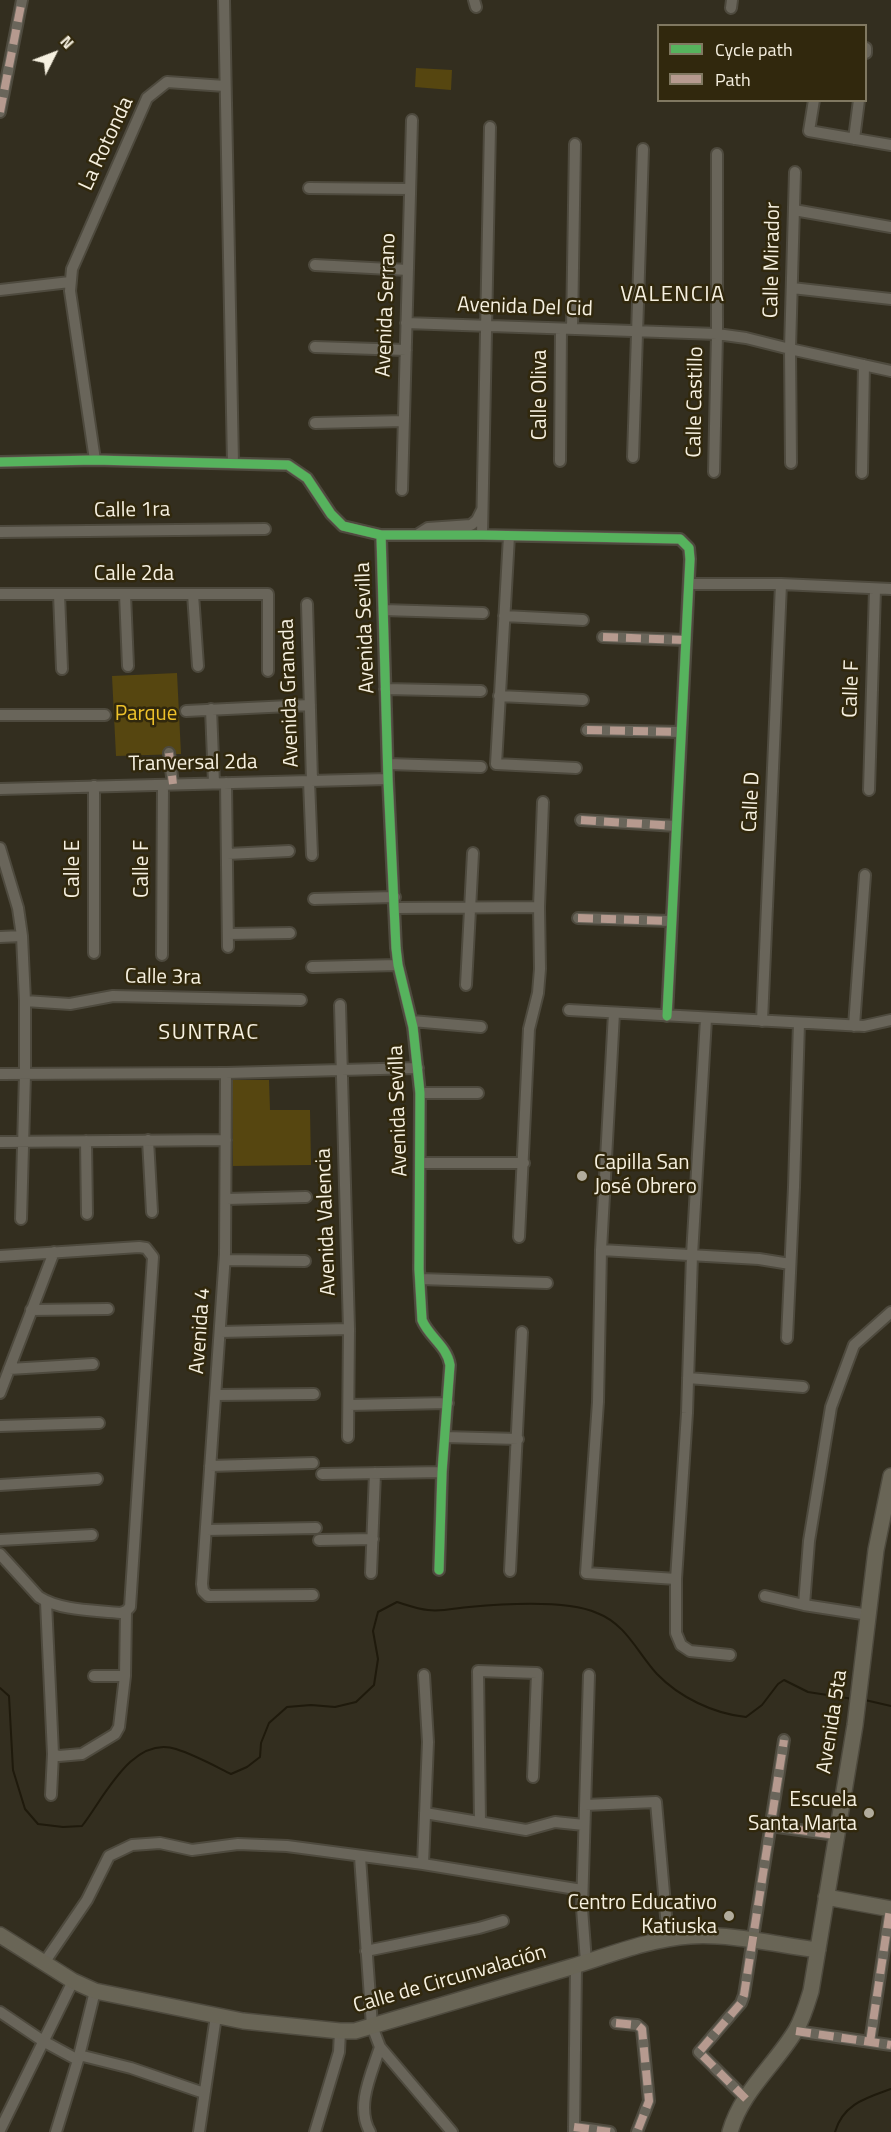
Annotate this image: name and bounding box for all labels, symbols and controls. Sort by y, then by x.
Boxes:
north arrow [24,24,84,84]
legend [657,24,867,102]
text: N [55,30,80,54]
text: Cycle path [715,36,793,63]
text: Path [715,66,751,93]
street label: La Rotonda [74,93,140,195]
street label: Calle Mirador [759,202,787,318]
street label: Avenida Serrano [372,233,402,377]
district label: VALENCIA [620,283,726,309]
street label: Avenida Del Cid [457,293,593,323]
street label: Calle Castillo [682,346,710,458]
street label: Calle Oliva [528,350,554,440]
street label: Calle 1ra [94,498,170,524]
street label: Calle 2da [94,562,174,588]
street label: Avenida Sevilla [351,562,381,694]
street label: Avenida Granada [275,618,305,768]
street label: Calle F [838,660,866,718]
park label: Parque [115,702,177,728]
street label: Tranversal 2da [128,750,258,778]
street label: Calle D [738,771,766,833]
street label: Calle E [61,840,87,898]
street label: Calle F [130,840,156,898]
street label: Calle 3ra [125,965,201,991]
district label: SUNTRAC [158,1021,260,1047]
street label: Avenida Sevilla [384,1045,414,1177]
street label: Avenida Valencia [312,1148,342,1296]
place label: Capilla San José Obrero [594,1151,697,1201]
marker: Capilla San José Obrero [575,1169,589,1183]
street label: Avenida 4 [185,1287,217,1375]
street label: Avenida 5ta [812,1668,854,1776]
place label: Escuela Santa Marta [748,1788,857,1838]
marker: Escuela Santa Marta [862,1806,876,1820]
place label: Centro Educativo Katiuska [568,1891,717,1941]
marker: Centro Educativo Katiuska [722,1909,736,1923]
street label: Calle de Circunvalación [351,1940,549,2020]

